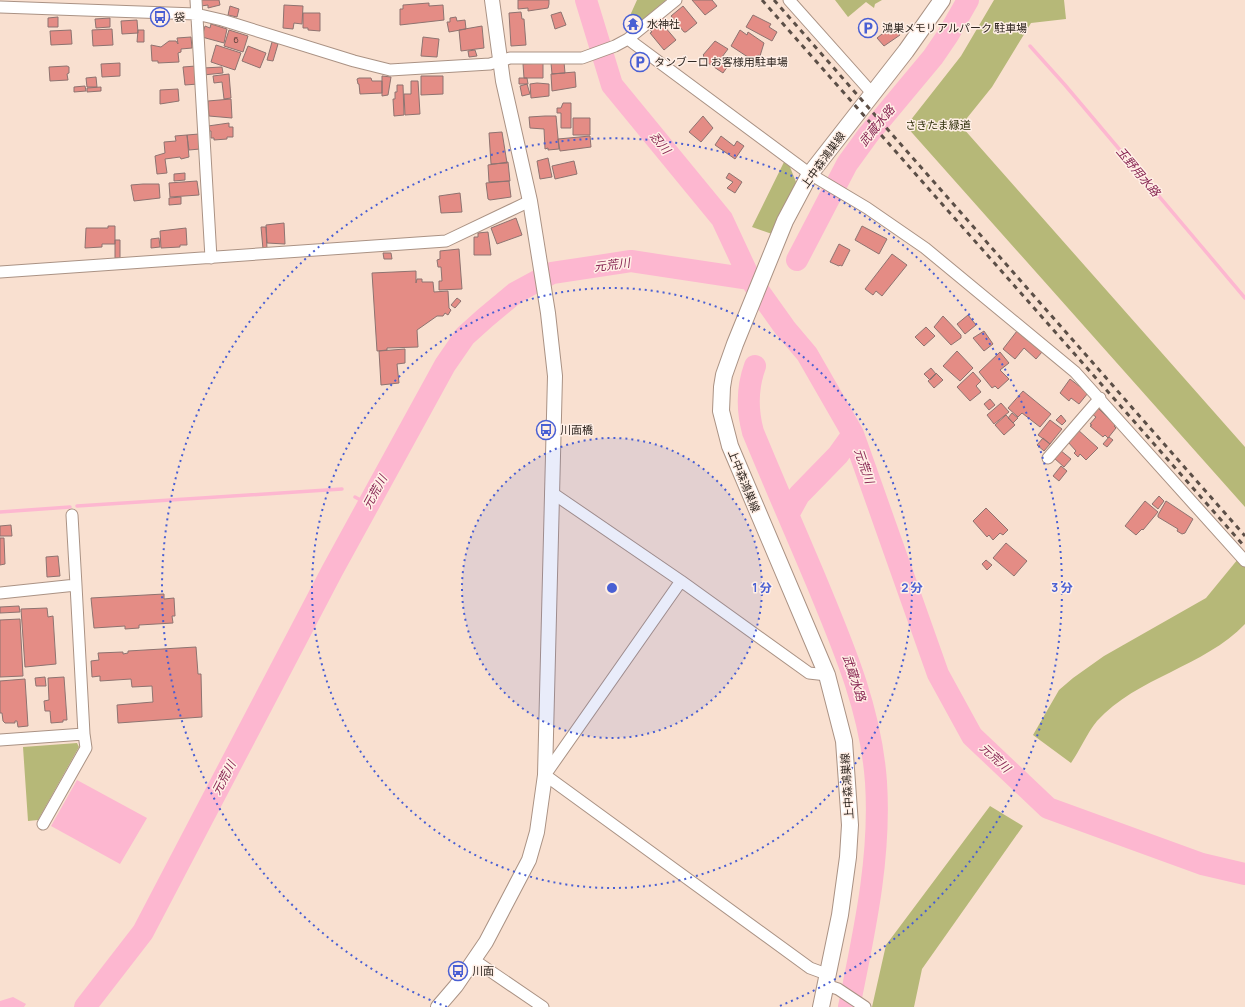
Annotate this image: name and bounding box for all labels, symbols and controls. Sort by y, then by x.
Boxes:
bus stop icon: 袋 [149,6,171,28]
place label: 袋 [174,9,185,24]
temple icon: 水神社 [622,13,644,35]
place label: 水神社 [647,16,680,31]
parking icon: 鴻巣メモリアルパーク 駐車場 [857,17,879,39]
place label: 鴻巣メモリアルパーク 駐車場 [882,20,1027,35]
house number: 6 [233,33,239,46]
parking icon: タンブーロ お客様用駐車場 [629,51,651,73]
place label: タンブーロ お客様用駐車場 [654,54,788,69]
water label: 武蔵水路 [855,101,899,150]
park label: さきたま緑道 [905,117,971,132]
water label: 忍川 [646,128,676,159]
street label: 上中森鴻巣線 [797,129,848,191]
water label: 玉野用水路 [1113,143,1165,201]
water label: 元荒川 [593,254,633,275]
bus stop icon: 川面橋 [535,419,557,441]
place label: 川面橋 [560,422,593,437]
water label: 元荒川 [851,446,879,488]
street label: 上中森鴻巣線 [725,447,764,514]
water label: 元荒川 [358,470,392,512]
text: 1 分 [752,579,772,596]
text: 2 分 [901,579,923,596]
text: 3 分 [1051,579,1073,596]
centre of rings [605,581,619,595]
water label: 武蔵水路 [839,652,870,704]
water label: 元荒川 [976,739,1016,777]
street label: 上中森鴻巣線 [837,753,856,819]
water label: 元荒川 [208,756,240,798]
bus stop icon: 川面 [447,960,469,982]
place label: 川面 [472,963,494,978]

